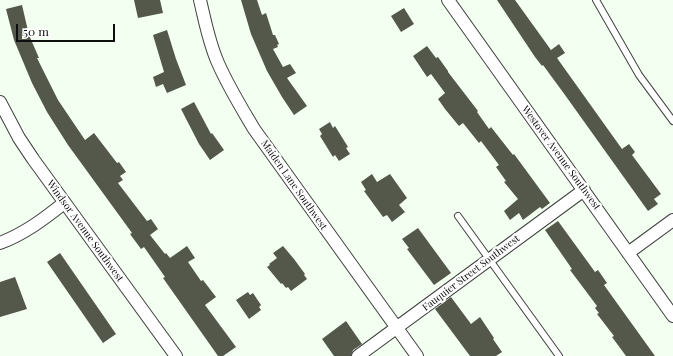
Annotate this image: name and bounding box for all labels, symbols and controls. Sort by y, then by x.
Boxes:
scale bar [18,16,117,42]
text: 50 m [23,23,49,39]
street label: Westover Avenue Southwest [519,104,603,212]
street label: Maiden Lane Southwest [258,138,330,232]
street label: Windsor Avenue Southwest [44,178,126,284]
street label: Fauquier Street Southwest [420,232,522,314]

